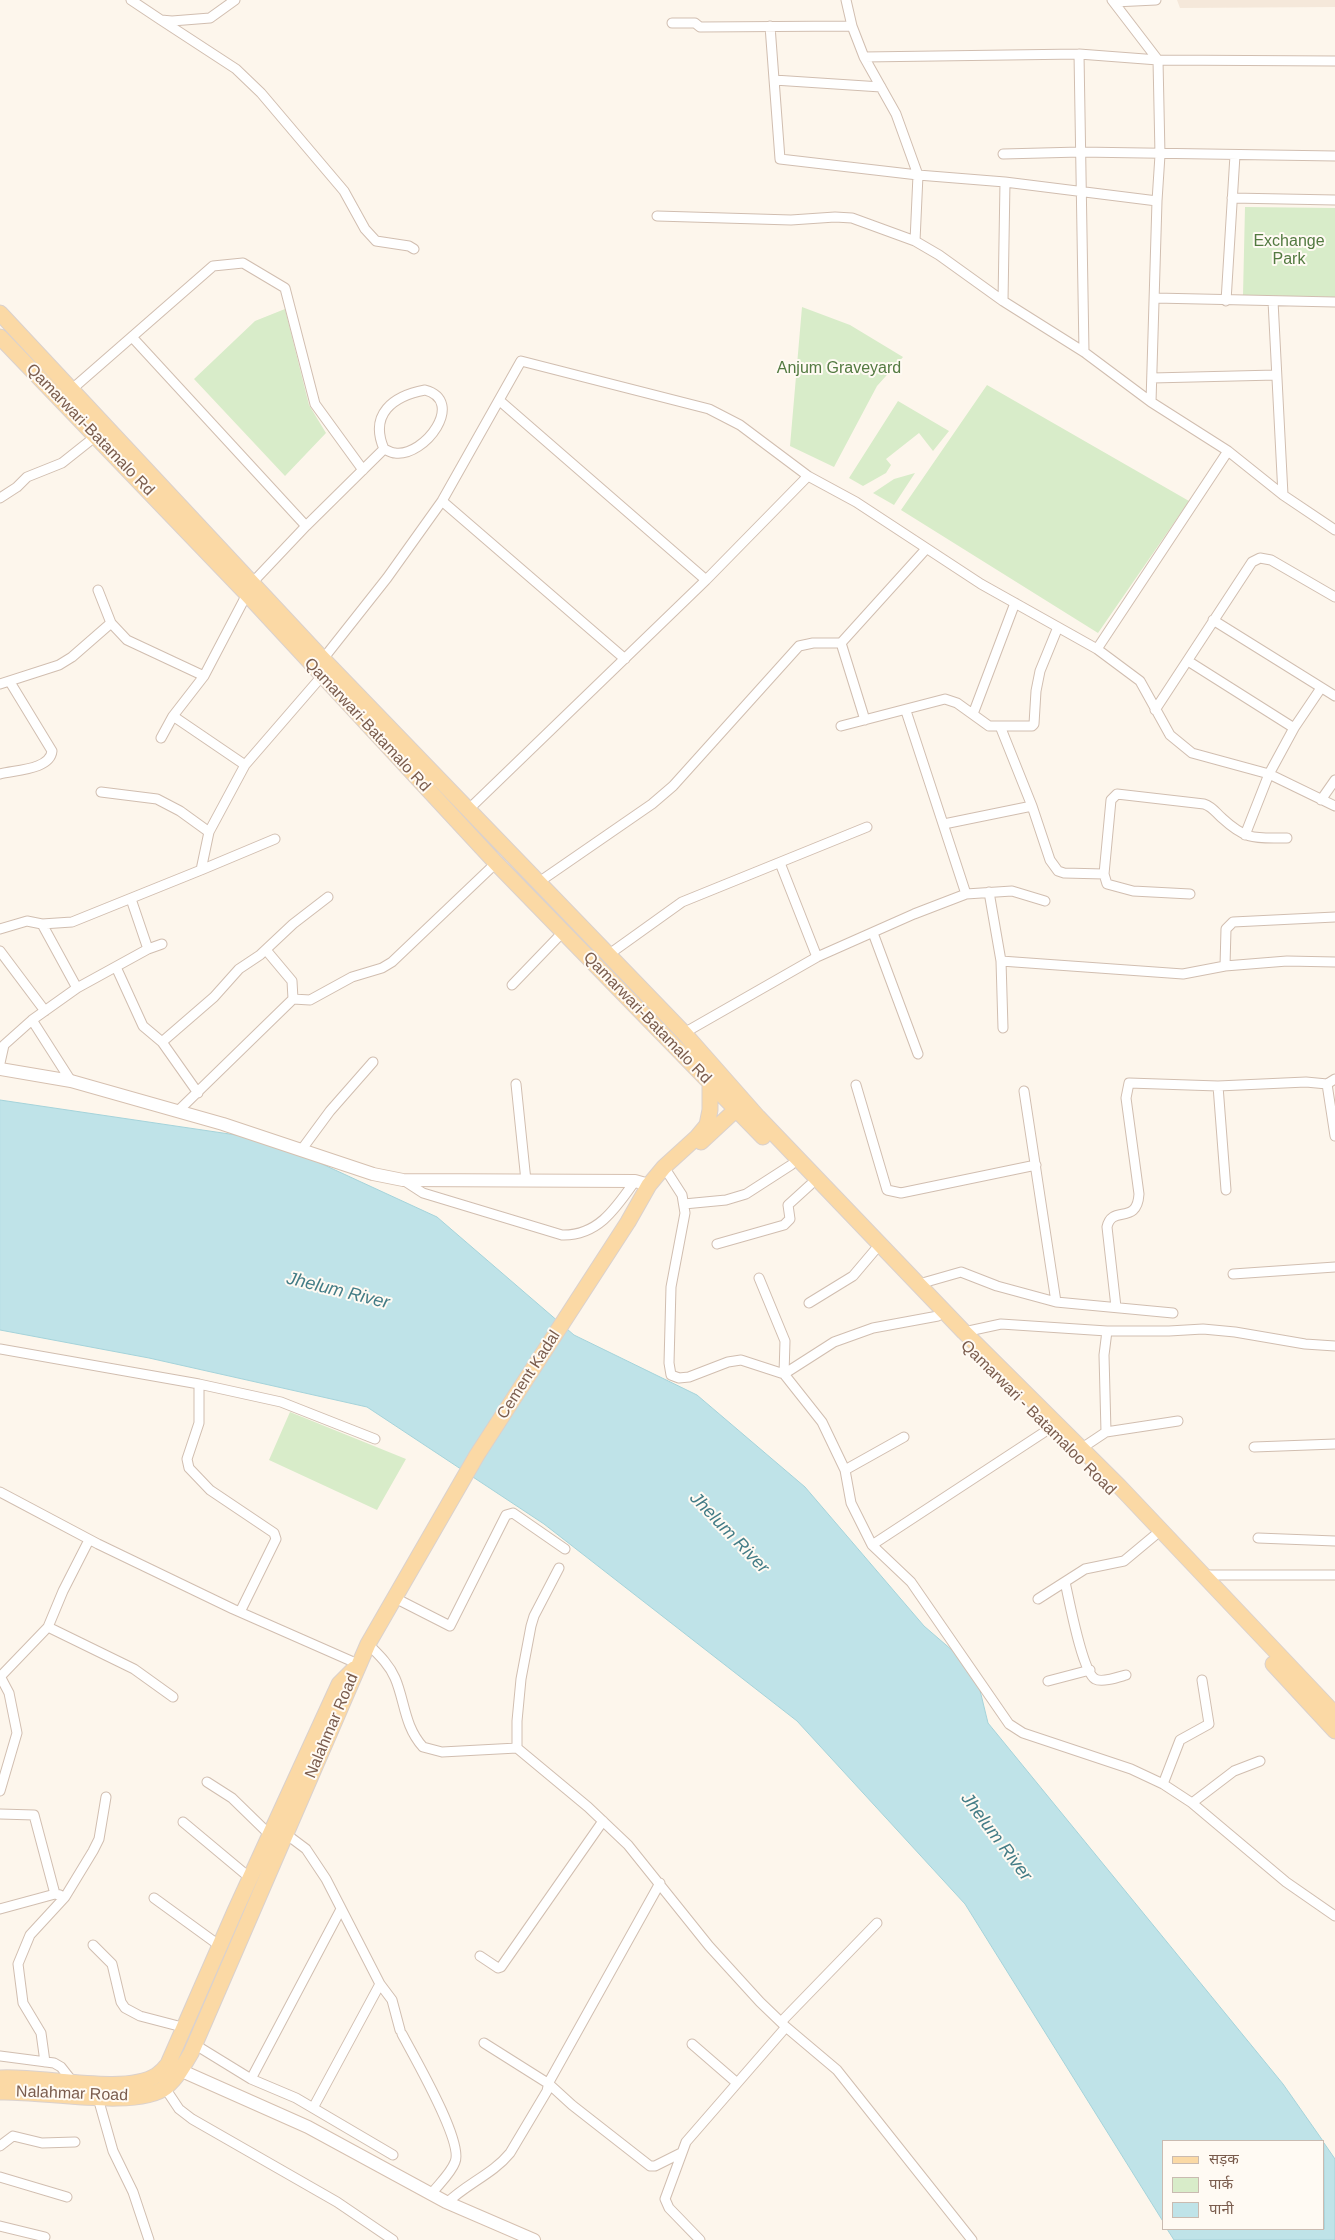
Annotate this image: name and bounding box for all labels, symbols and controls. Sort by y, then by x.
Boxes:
park label: Exchange Park [1253,232,1325,270]
park label: Anjum Graveyard [777,359,901,379]
street label: Qamarwari-Batamalo Rd [22,360,158,500]
street label: Qamarwari-Batamalo Rd [300,654,434,796]
street label: Qamarwari-Batamalo Rd [579,948,715,1088]
water label: Jhelum River [284,1268,392,1314]
street label: Cement Kadal [493,1327,565,1423]
street label: Qamarwari - Batamaloo Road [956,1336,1120,1500]
water label: Jhelum River [685,1488,773,1578]
street label: Nalahmar Road [301,1671,363,1781]
water label: Jhelum River [956,1789,1036,1885]
street label: Nalahmar Road [16,2082,128,2106]
legend [1162,2140,1325,2230]
text: सड़क [1209,2150,1239,2167]
text: पार्क [1209,2175,1233,2192]
text: पानी [1209,2200,1234,2217]

